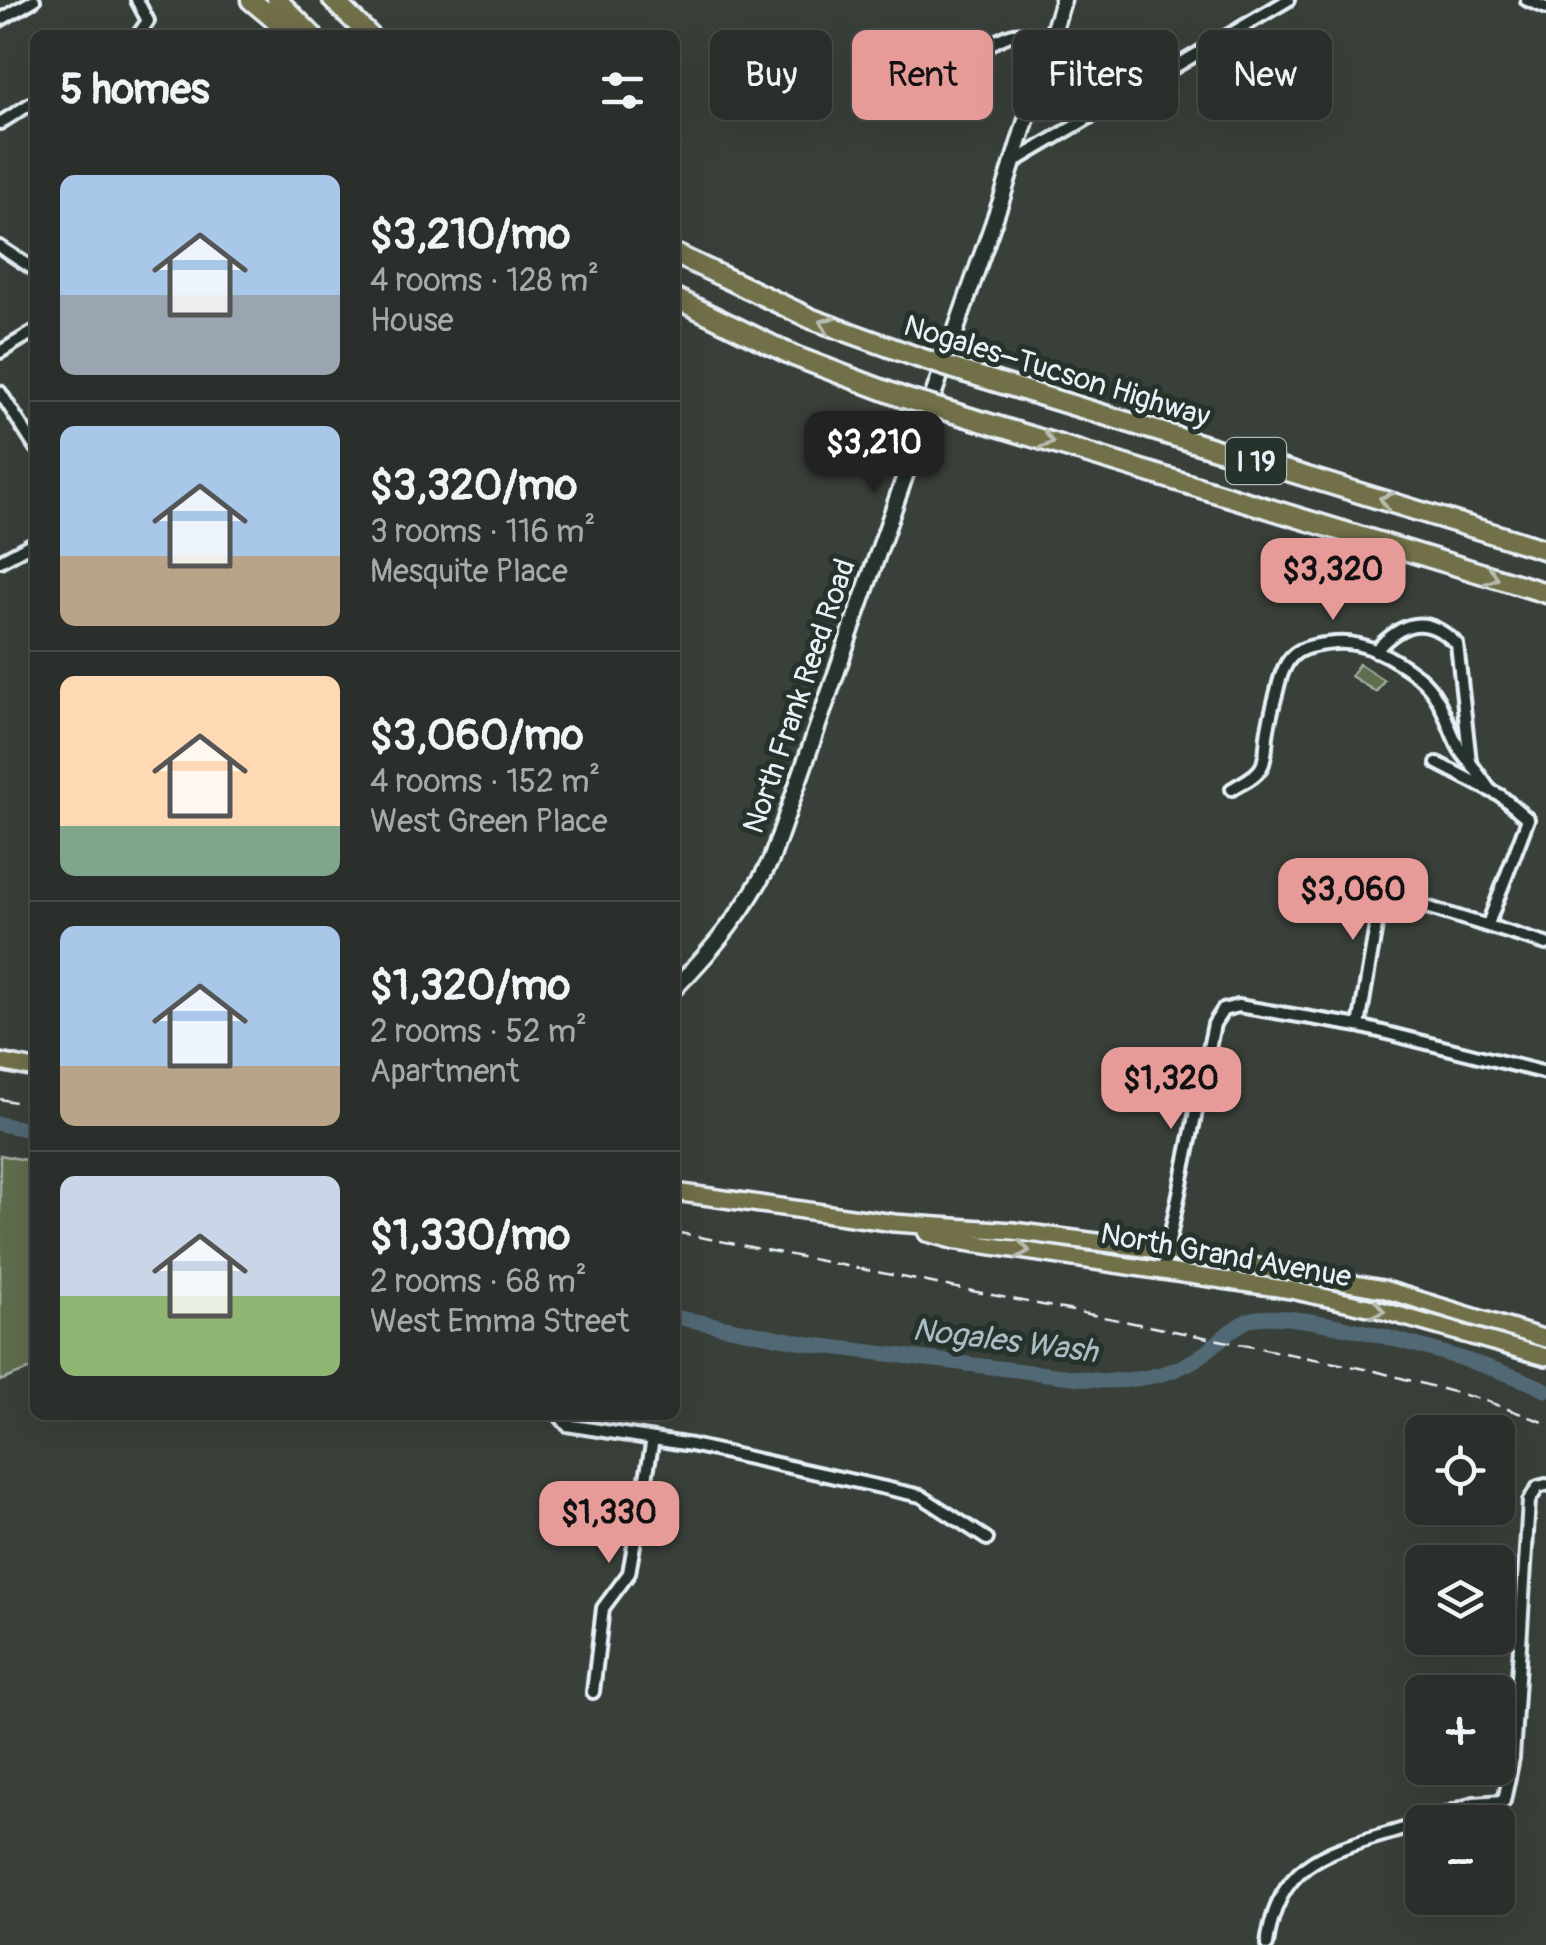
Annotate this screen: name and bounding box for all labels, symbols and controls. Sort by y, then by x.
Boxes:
chip: Buy [710,30,832,120]
chip: Rent [852,30,993,120]
chip: Filters [1013,30,1178,120]
chip: New [1198,30,1332,120]
icon: filters [595,63,650,118]
text: 5 homes [60,64,210,116]
text: $3,210/mo [370,209,570,261]
icon: home [140,215,260,335]
text: 4 rooms · 128 m² [370,261,599,301]
text: House [370,301,454,341]
street label: Nogales–Tucson Highway [899,307,1215,436]
one-way arrow [818,316,835,336]
pin: $3,210 [793,411,955,496]
text: $3,210 [826,423,922,463]
one-way arrow [1038,430,1055,450]
road number: I 19 [1226,438,1286,484]
text: $3,320/mo [370,460,577,512]
icon: home [140,466,260,586]
one-way arrow [1378,491,1395,512]
text: 3 rooms · 116 m² [370,512,595,552]
pin: $3,320 [1252,538,1414,623]
text: $3,320 [1283,550,1383,590]
text: Mesquite Place [370,552,568,592]
street label: North Frank Reed Road [735,554,864,838]
one-way arrow [1483,565,1500,585]
text: $3,060/mo [370,710,584,762]
icon: home [140,716,260,836]
text: 4 rooms · 152 m² [370,762,600,802]
text: West Green Place [370,802,607,842]
pin: $3,060 [1272,858,1434,943]
text: $3,060 [1300,870,1406,910]
text: $1,320/mo [370,960,570,1012]
icon: home [140,966,260,1086]
text: 2 rooms · 52 m² [370,1012,587,1052]
pin: $1,320 [1090,1047,1252,1132]
text: Apartment [370,1052,519,1092]
text: $1,320 [1123,1059,1219,1099]
text: $1,330/mo [370,1210,570,1262]
street label: North Grand Avenue [1098,1215,1354,1296]
icon: home [140,1216,260,1336]
one-way arrow [1015,1239,1032,1260]
text: 2 rooms · 68 m² [370,1262,587,1302]
one-way arrow [1369,1298,1386,1319]
text: West Emma Street [370,1302,629,1342]
water label: Nogales Wash [910,1310,1102,1372]
map controls [1405,1415,1515,1915]
button: locate [1405,1415,1515,1525]
pin: $1,330 [528,1481,690,1566]
text: $1,330 [561,1493,657,1533]
button: layers [1405,1545,1515,1655]
button: + [1405,1675,1515,1785]
button: − [1405,1805,1515,1915]

